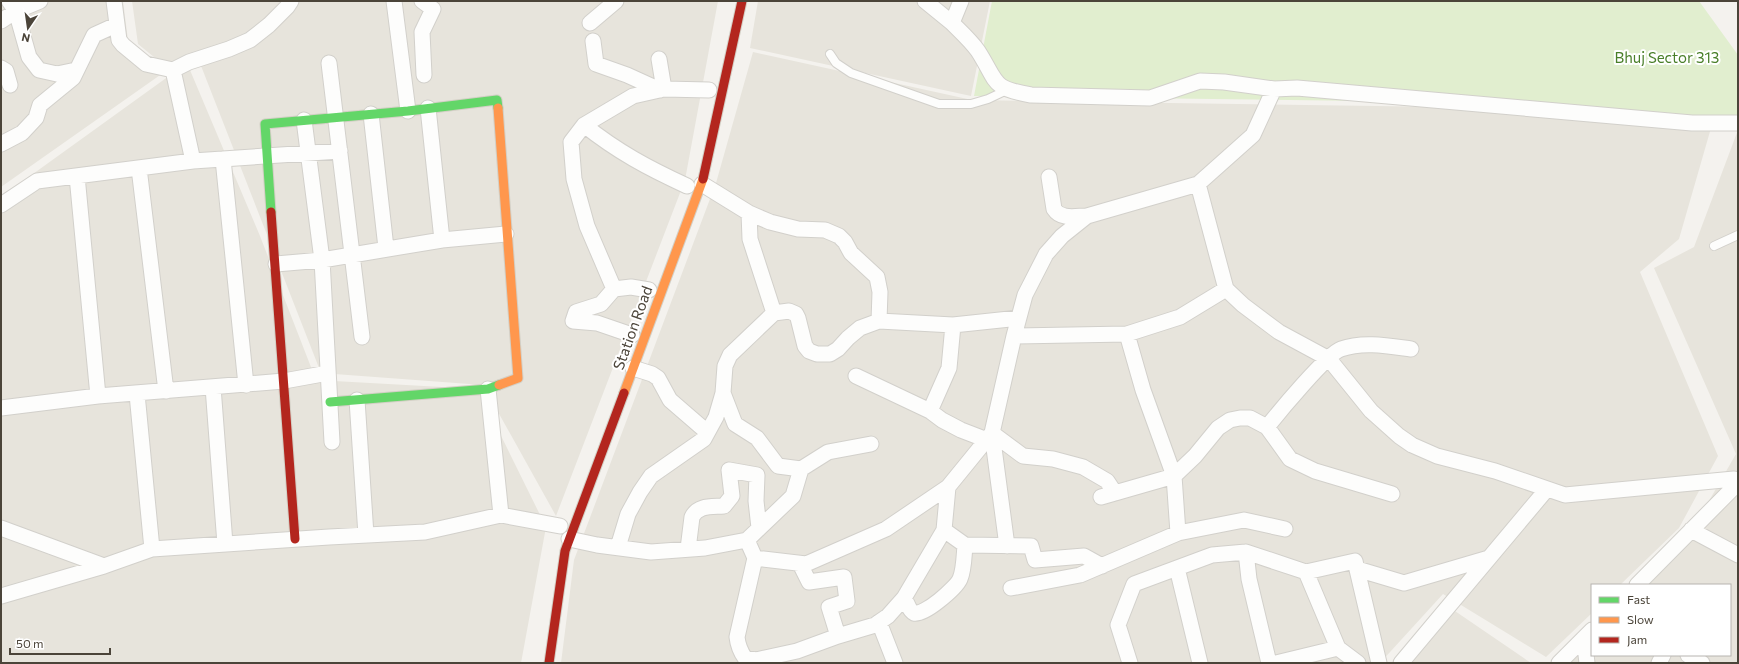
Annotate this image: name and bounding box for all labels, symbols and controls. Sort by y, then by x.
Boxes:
north arrow [8,8,48,48]
text: N [20,31,31,45]
park label: Bhuj Sector 313 [1615,48,1719,66]
street label: Station Road [609,283,656,372]
legend [1591,584,1731,656]
text: Fast [1627,592,1650,606]
text: Slow [1627,612,1654,626]
scale bar [10,630,110,656]
text: Jam [1627,632,1647,647]
text: 50 m [16,636,44,650]

